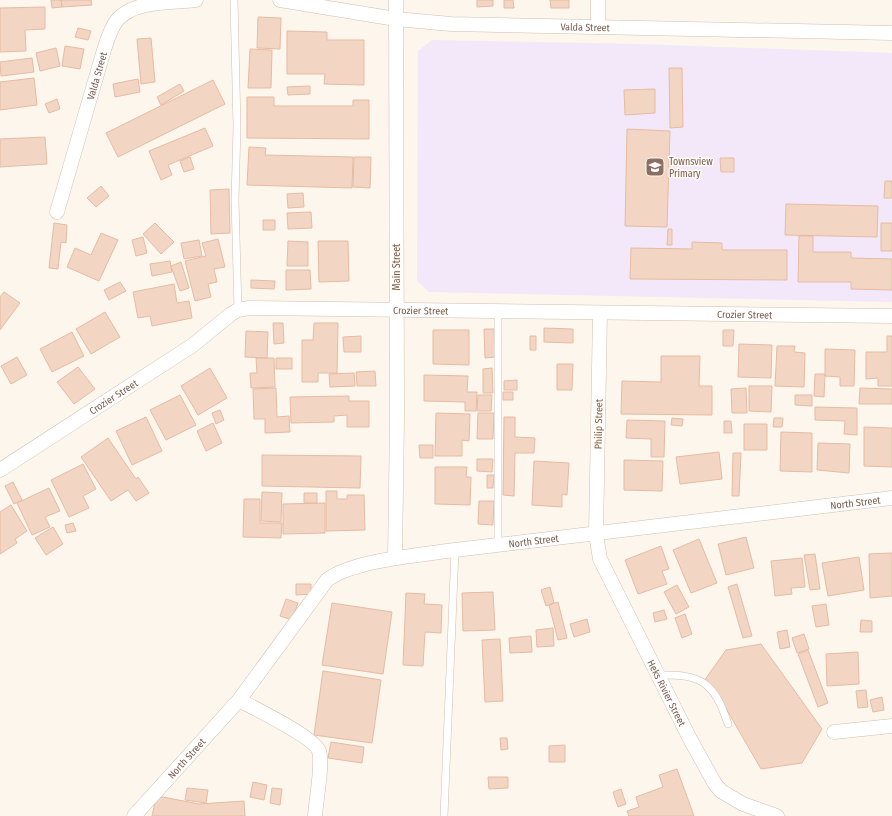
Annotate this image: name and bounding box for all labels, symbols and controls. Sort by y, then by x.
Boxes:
street label: Valda Street [560,21,611,34]
street label: Valda Street [85,50,110,101]
school or university icon: Townsview Primary [644,156,666,178]
place label: Townsview Primary [669,156,713,180]
street label: Main Street [391,243,403,290]
street label: Crozier Street [393,305,449,317]
street label: Crozier Street [717,309,773,322]
street label: Crozier Street [87,377,141,418]
street label: Philip Street [593,398,605,449]
street label: North Street [830,494,882,512]
street label: North Street [508,533,560,551]
street label: Heks Rivier Street [644,658,688,729]
street label: North Street [166,736,209,782]

